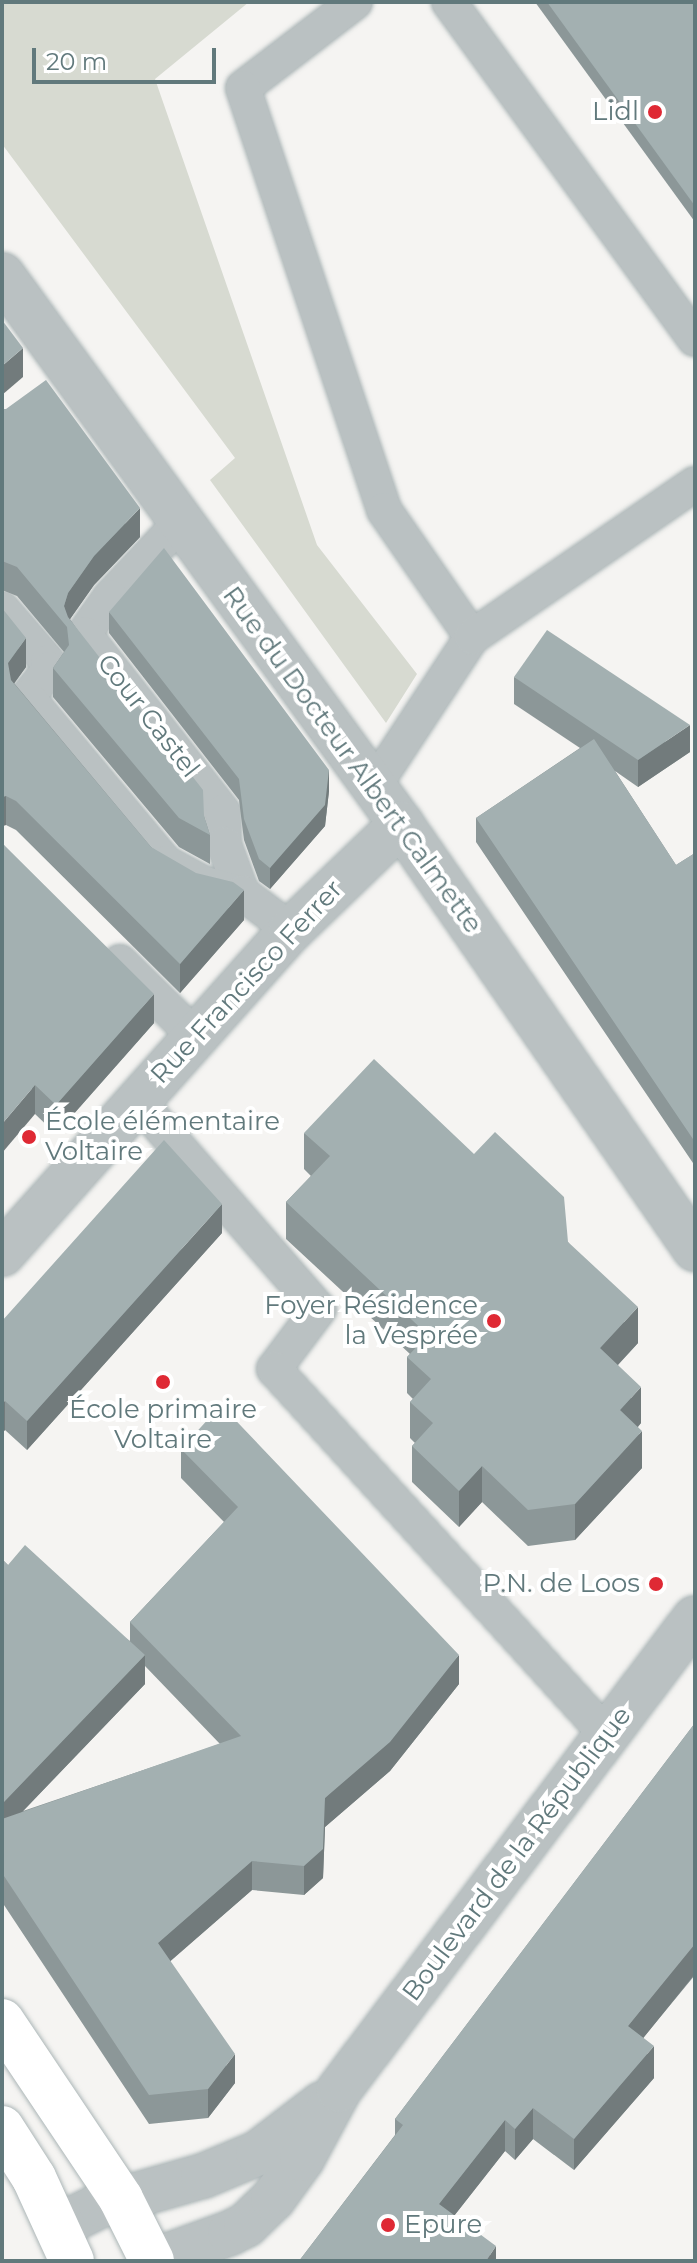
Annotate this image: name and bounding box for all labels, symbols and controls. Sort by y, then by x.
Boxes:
scale bar [36,32,220,82]
text: 20 m [46,47,107,76]
place label: Lidl [592,96,639,128]
marker: Lidl [646,103,664,121]
street label: Rue du Docteur Albert Calmette [216,581,488,939]
street label: Cour Castel [90,648,206,784]
street label: Rue Francisco Ferrer [145,874,349,1090]
place label: École élémentaire Voltaire [45,1106,280,1168]
marker: École élémentaire Voltaire [20,1128,38,1146]
place label: Foyer Résidence la Vesprée [264,1290,478,1352]
marker: Foyer Résidence la Vesprée [485,1312,503,1330]
marker: École primaire Voltaire [154,1373,172,1391]
place label: École primaire Voltaire [69,1394,257,1456]
place label: P.N. de Loos [483,1568,640,1600]
marker: P.N. de Loos [647,1575,665,1593]
street label: Boulevard de la République [396,1701,638,2007]
place label: Epure [404,2209,482,2241]
marker: Epure [379,2216,397,2234]

